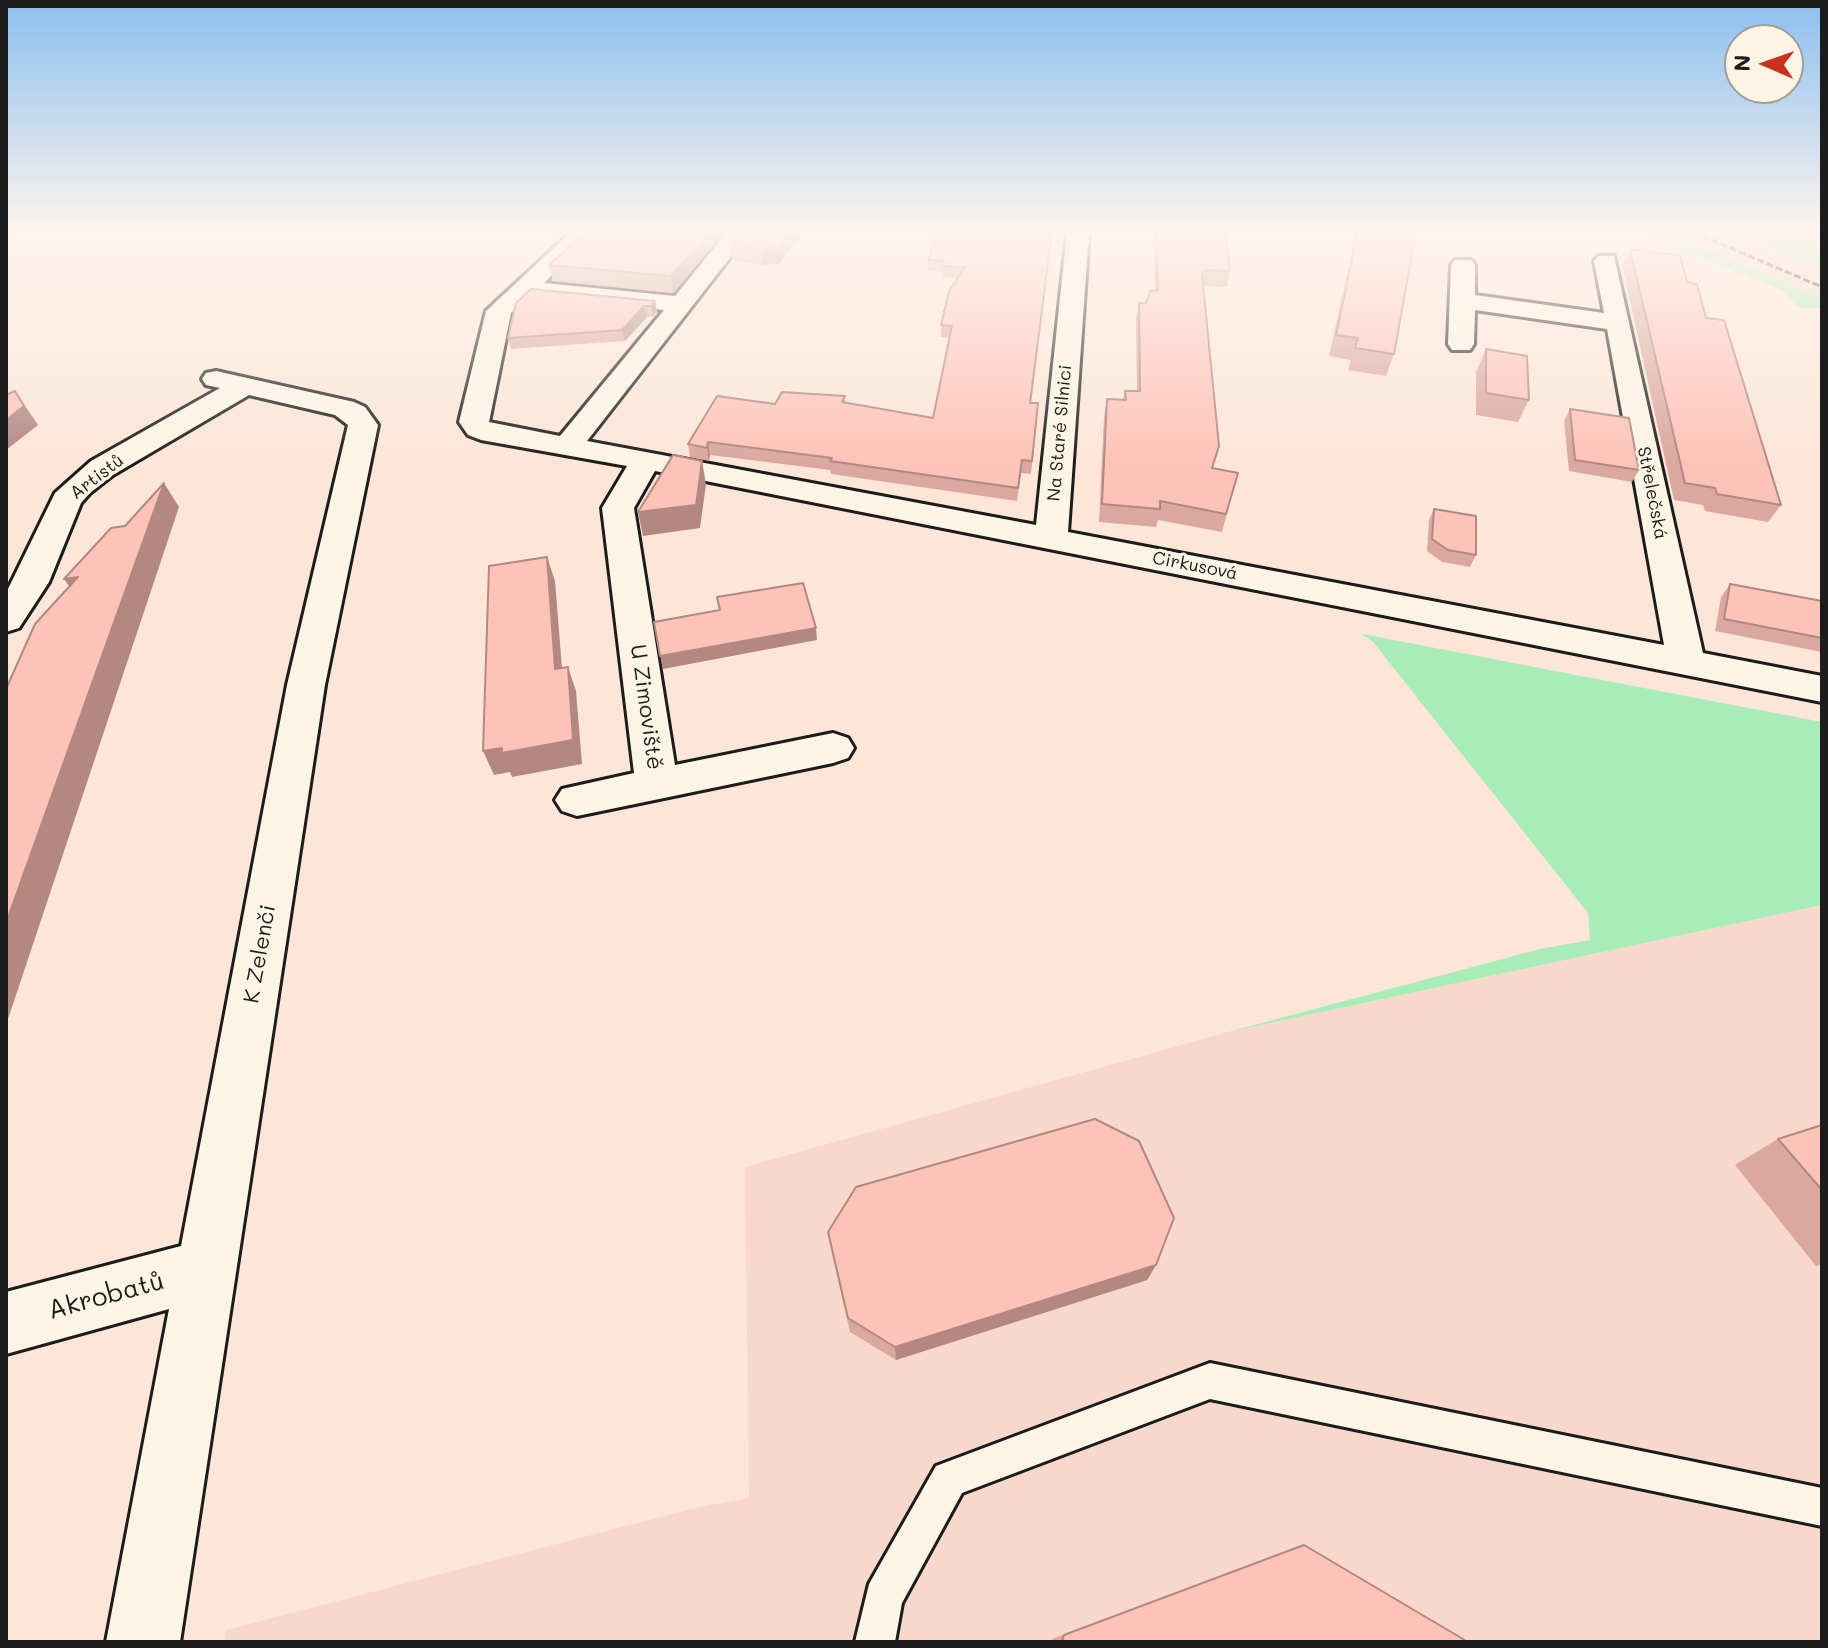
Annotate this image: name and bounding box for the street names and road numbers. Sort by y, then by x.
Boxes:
street label: Na Staré Silnici [1043,364,1077,502]
street label: Střelečská [1632,445,1672,541]
street label: Artistů [66,450,128,504]
street label: Cirkusová [1151,547,1239,585]
street label: U Zimoviště [624,643,668,771]
street label: K Zelenči [238,903,282,1005]
street label: Akrobatů [45,1266,167,1326]

